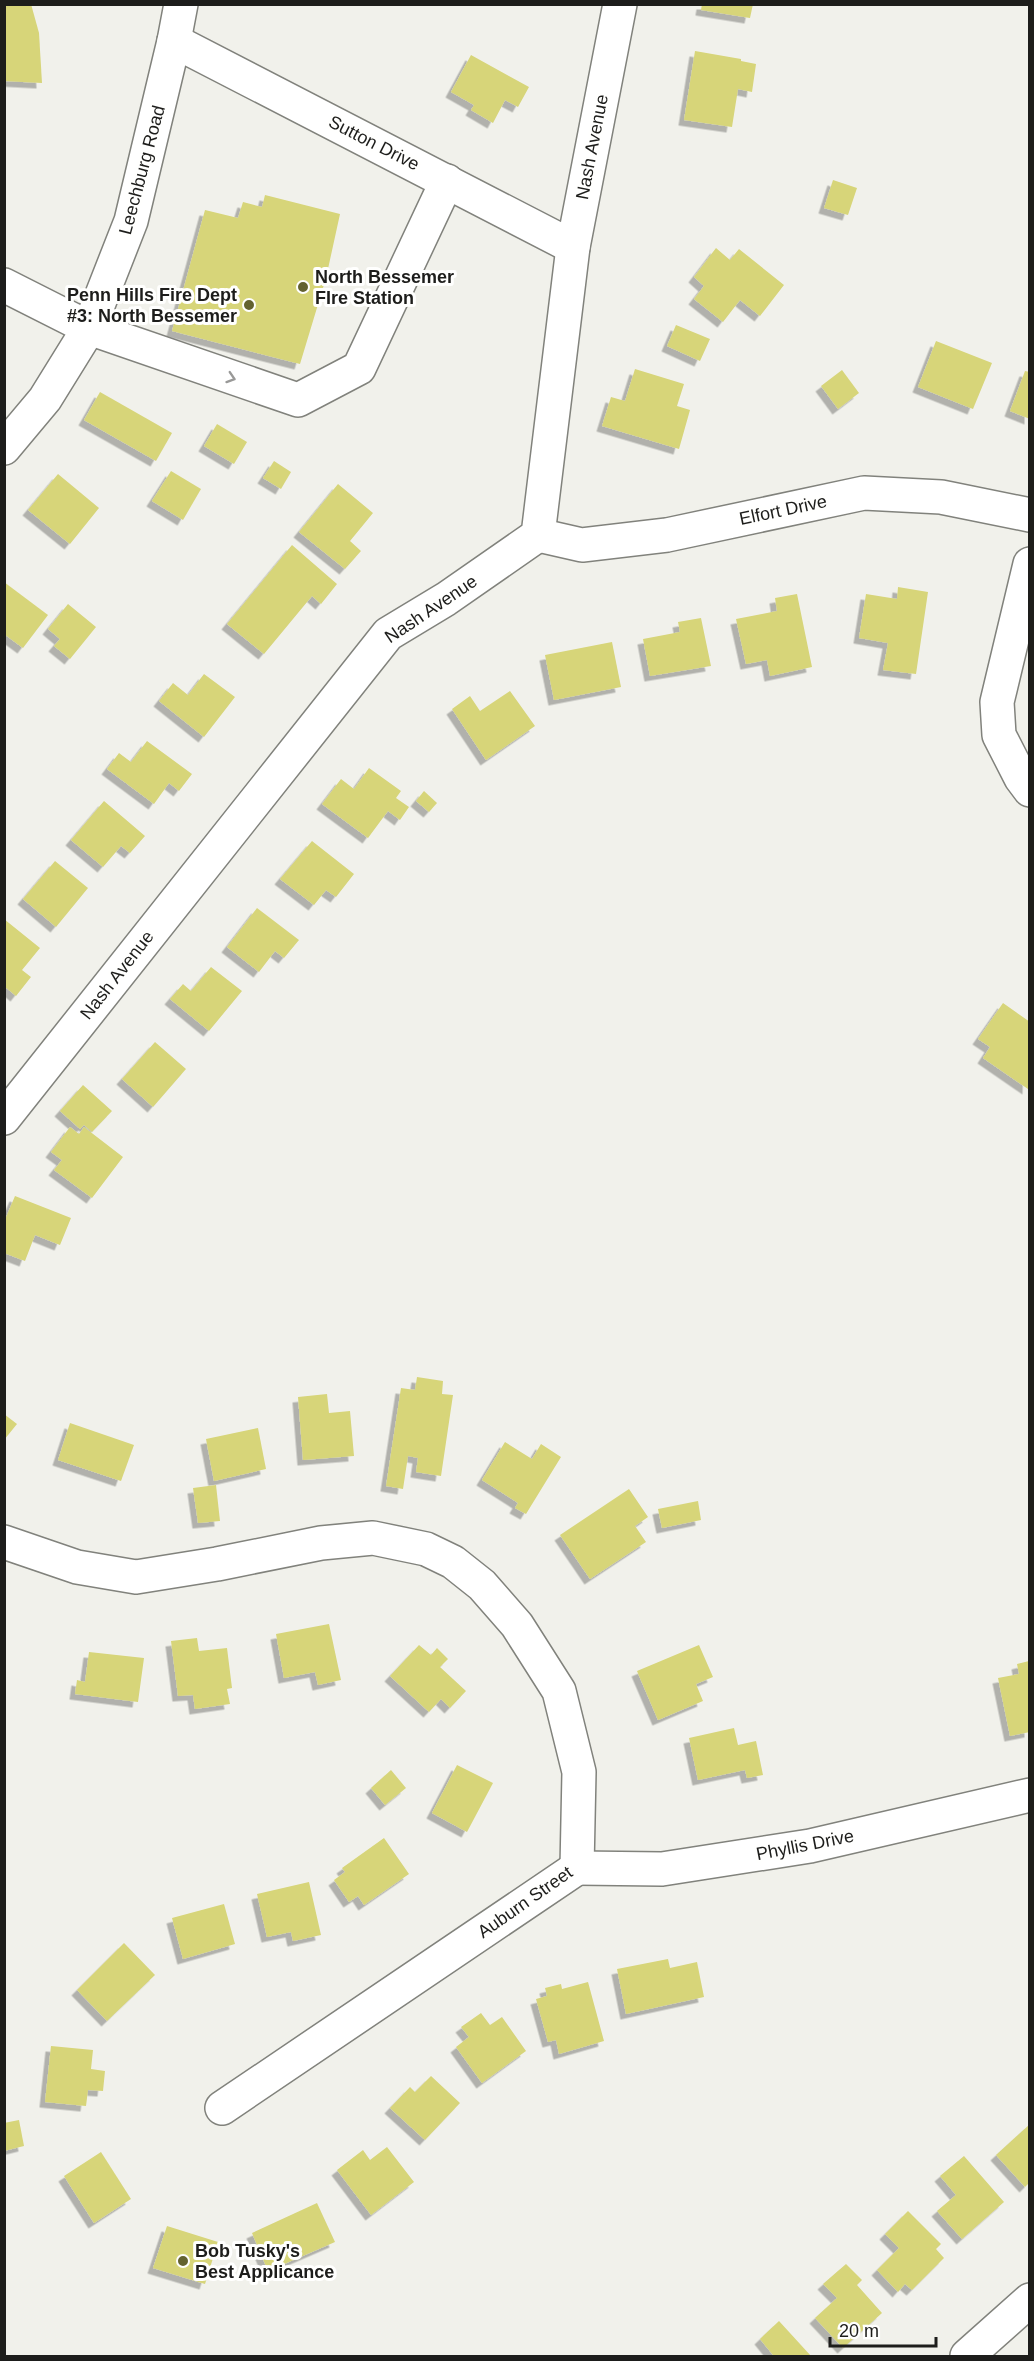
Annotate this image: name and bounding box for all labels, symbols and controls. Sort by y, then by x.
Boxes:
street label: Nash Avenue [572,93,612,201]
street label: Leechburg Road [115,103,169,237]
street label: Sutton Drive [325,112,423,174]
place label: North Bessemer FIre Station [315,267,454,308]
marker: North Bessemer FIre Station [296,280,310,294]
place label: Penn Hills Fire Dept #3: North Bessemer [67,285,237,326]
marker: Penn Hills Fire Dept #3: North Bessemer [242,298,256,312]
one-way arrow [225,370,236,383]
street label: Elfort Drive [737,491,829,529]
street label: Nash Avenue [381,571,481,647]
street label: Nash Avenue [76,927,158,1023]
street label: Phyllis Drive [754,1826,856,1864]
street label: Auburn Street [474,1862,576,1942]
place label: Bob Tusky's Best Applicance [195,2241,334,2282]
marker: Bob Tusky's Best Applicance [176,2254,190,2268]
scale bar [830,2310,936,2348]
text: 20 m [839,2321,879,2341]

